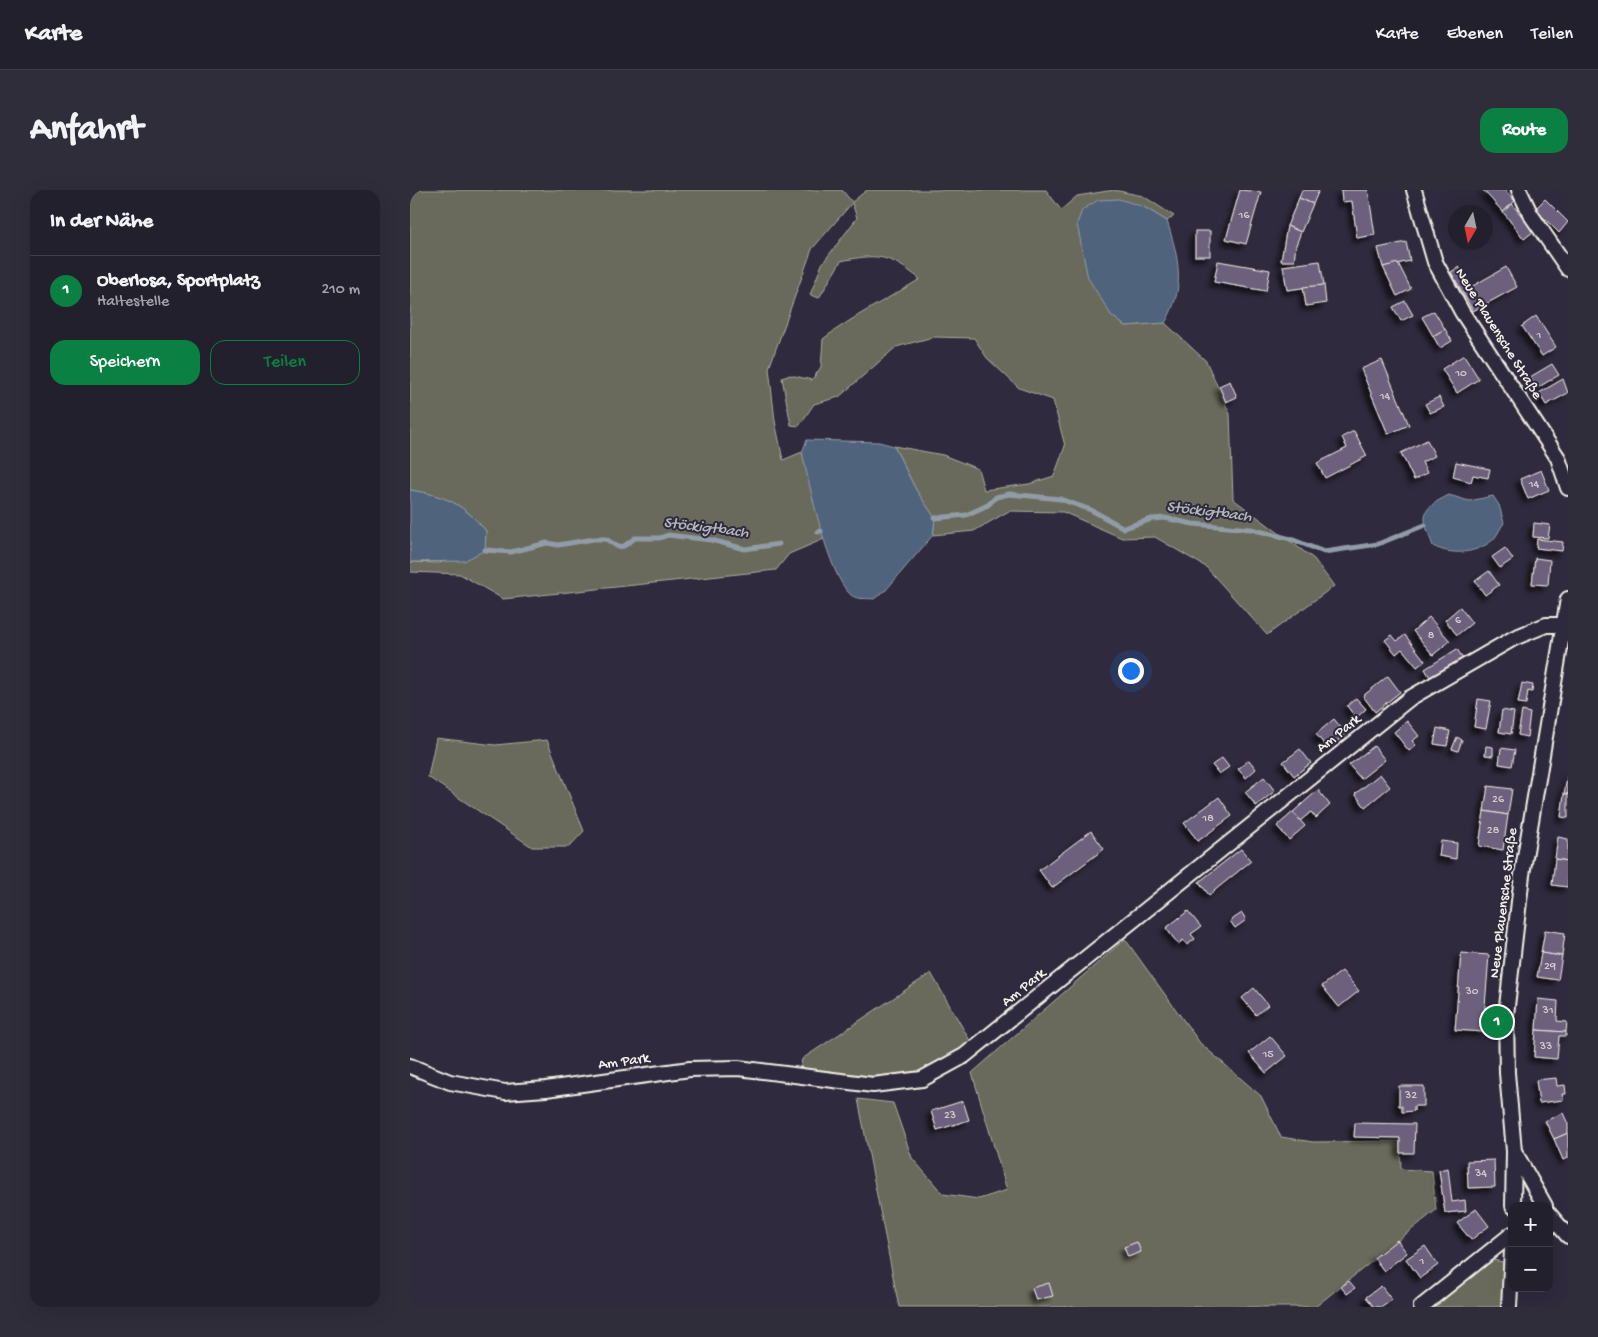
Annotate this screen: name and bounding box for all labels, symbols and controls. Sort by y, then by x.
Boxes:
text: Karte [25,20,82,49]
text: Karte [1376,24,1419,45]
text: Ebenen [1447,24,1503,45]
text: Teilen [1531,24,1573,45]
button: Route [1480,108,1568,153]
text: Anfahrt [30,110,143,151]
north arrow [1448,205,1493,250]
house number: 16 [1238,209,1250,223]
text: In der Nähe [50,210,153,235]
street label: Neue Plauensche Straße [1450,265,1546,403]
text: Oberlosa, Sportplatz [97,270,260,293]
text: 1 [63,281,69,300]
text: 210 m [321,281,360,300]
text: Haltestelle [97,293,169,312]
house number: 1 [1536,329,1542,343]
button: Speichern [50,340,200,385]
button: Teilen [210,340,360,385]
house number: 10 [1454,367,1467,381]
house number: 14 [1379,390,1391,404]
house number: 14 [1528,478,1540,492]
water label: Stöckigtbach [1166,498,1253,528]
water label: Stöckigtbach [663,514,750,544]
house number: 6 [1455,614,1462,628]
house number: 8 [1428,629,1435,643]
your location [1118,658,1144,684]
street label: Am Park [1313,710,1366,757]
house number: 26 [1492,793,1505,807]
house number: 18 [1201,812,1214,826]
house number: 28 [1487,824,1500,838]
street label: Neue Plauensche Straße [1486,827,1522,979]
house number: 29 [1544,960,1556,974]
street label: Am Park [998,964,1051,1011]
house number: 30 [1464,985,1479,999]
pin: 1 [1481,1003,1513,1041]
house number: 31 [1541,1004,1554,1018]
house number: 33 [1539,1040,1552,1054]
house number: 15 [1261,1048,1274,1062]
street label: Am Park [597,1049,652,1075]
house number: 32 [1404,1089,1417,1103]
house number: 23 [944,1109,956,1123]
house number: 34 [1474,1167,1487,1181]
map controls [1508,1202,1553,1292]
button: + [1508,1202,1553,1247]
button: − [1508,1247,1553,1292]
house number: 1 [1419,1255,1425,1269]

